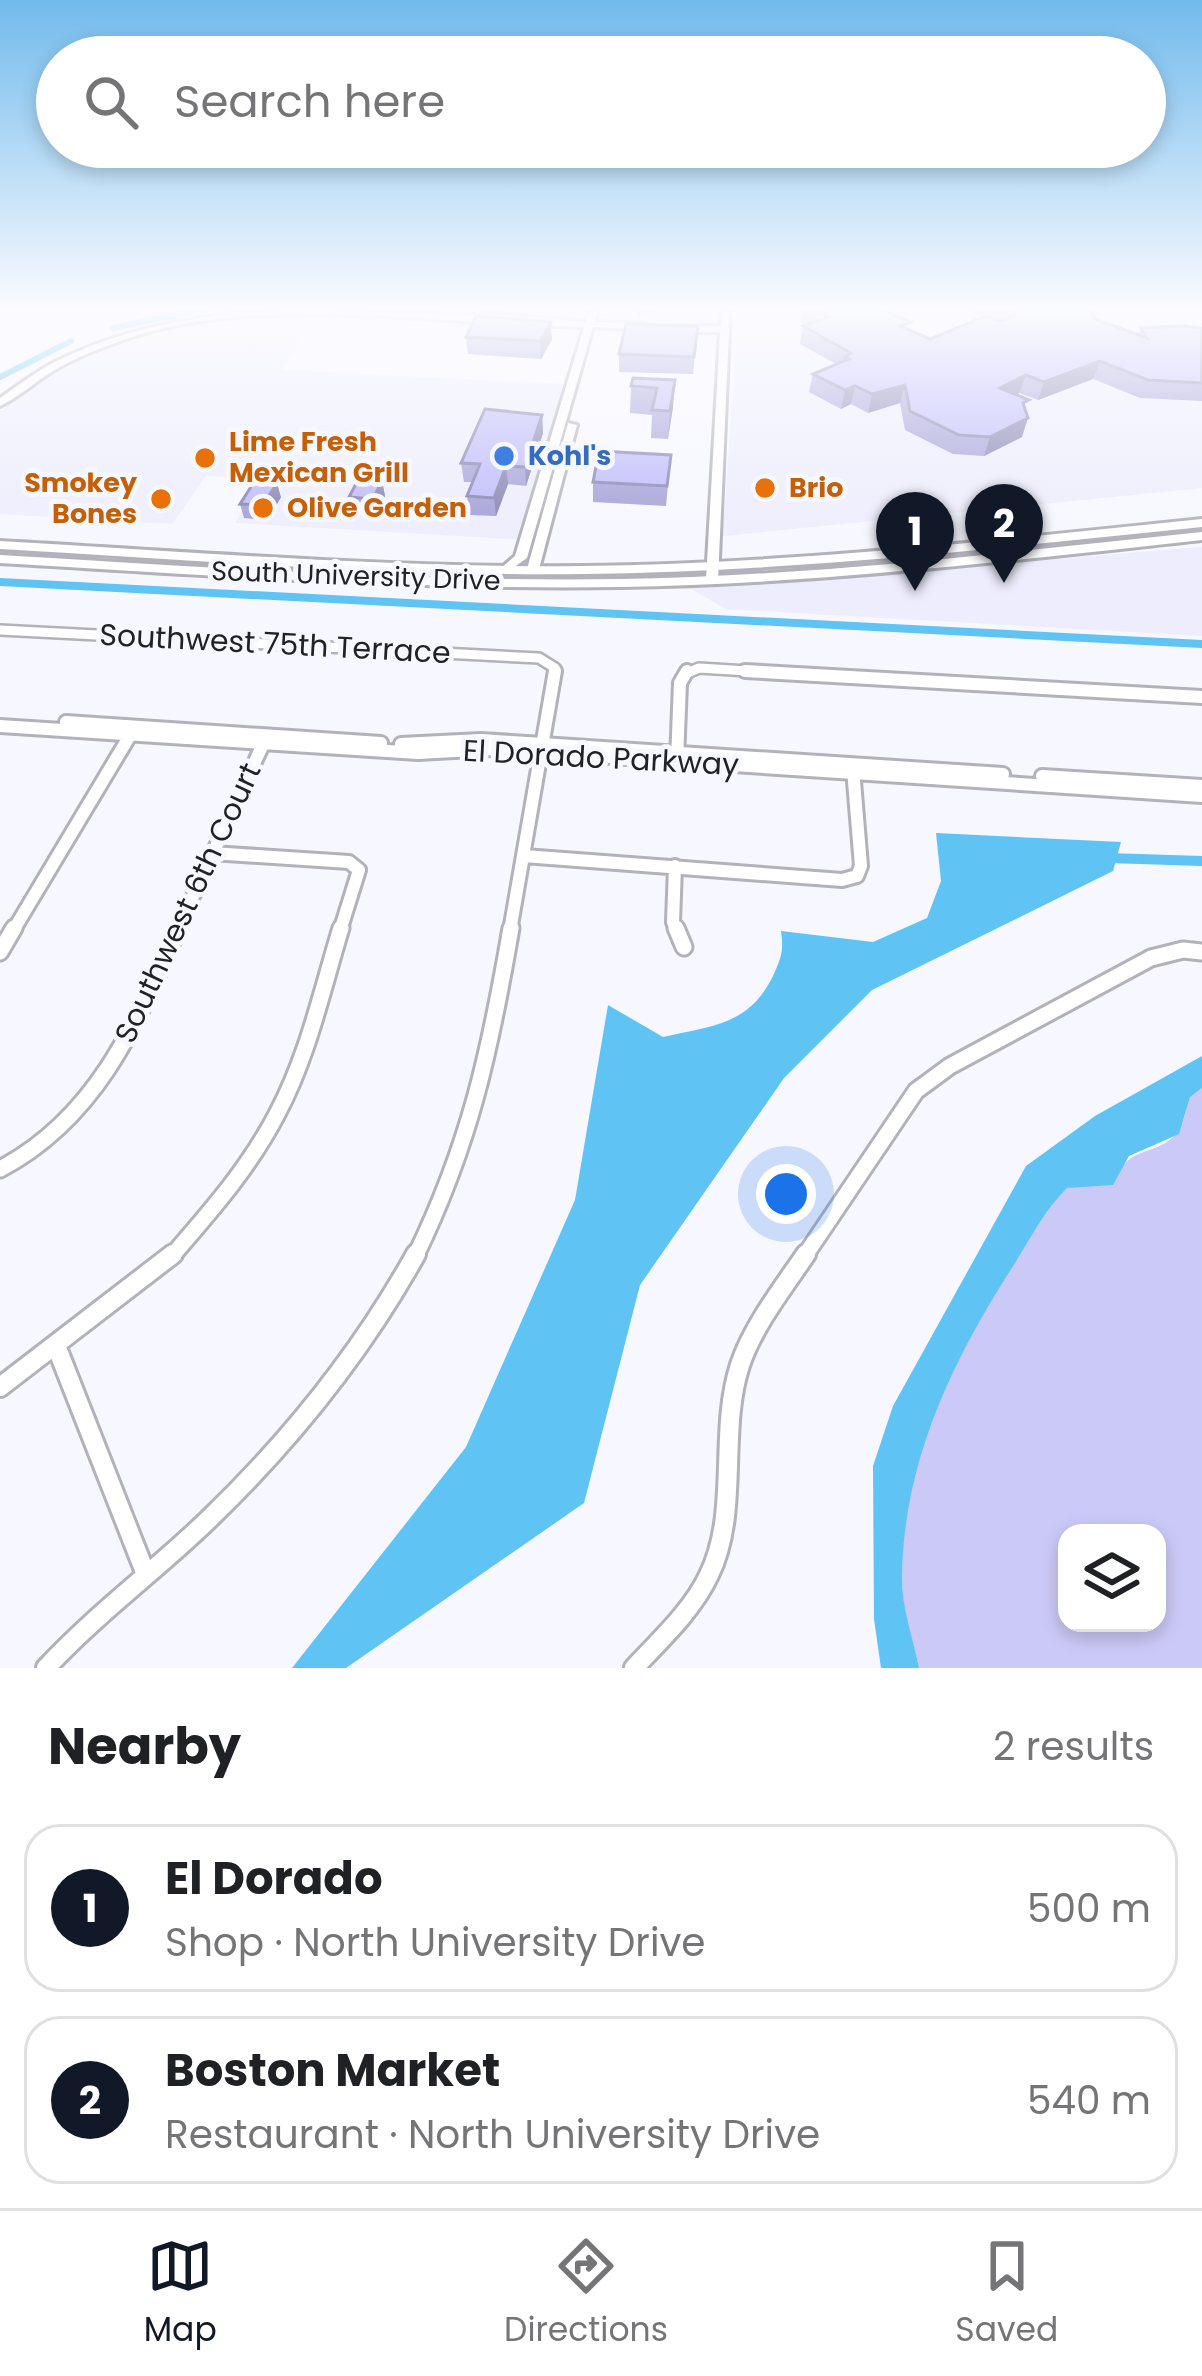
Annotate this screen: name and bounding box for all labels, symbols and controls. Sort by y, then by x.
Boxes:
search box [36,36,1166,168]
icon: search [78,69,144,135]
text: Search here [174,70,445,133]
place label: Lime Fresh Mexican Grill [229,423,409,491]
place label: Kohl's [528,437,611,474]
marker: Kohl's [491,443,517,469]
marker: Lime Fresh Mexican Grill [192,445,218,471]
place label: Smokey Bones [24,464,138,532]
place label: Brio [789,469,844,506]
marker: Brio [752,475,778,501]
pin: 2 [965,484,1043,583]
marker: Smokey Bones [148,486,174,512]
place label: Olive Garden [287,489,467,526]
pin: 1 [876,492,954,591]
marker: Olive Garden [250,495,276,521]
street label: South University Drive [211,552,501,599]
street label: Southwest 75th Terrace [98,613,452,674]
street label: El Dorado Parkway [462,729,740,786]
street label: Southwest 6th Court [104,756,271,1050]
your location [756,1164,816,1224]
map controls [1058,1524,1166,1632]
button: layers [1058,1524,1166,1632]
text: Nearby [48,1710,241,1782]
text: 2 results [993,1719,1154,1774]
text: El Dorado [165,1847,383,1910]
text: 1 [83,1881,97,1936]
text: 500 m [1027,1881,1151,1936]
text: Shop · North University Drive [165,1915,706,1970]
text: Boston Market [165,2039,500,2102]
text: 2 [79,2073,101,2128]
text: 540 m [1027,2073,1151,2128]
text: Restaurant · North University Drive [165,2107,820,2162]
tab: Map [144,2233,217,2355]
tab: Directions [504,2233,668,2355]
tab: Saved [955,2233,1058,2355]

